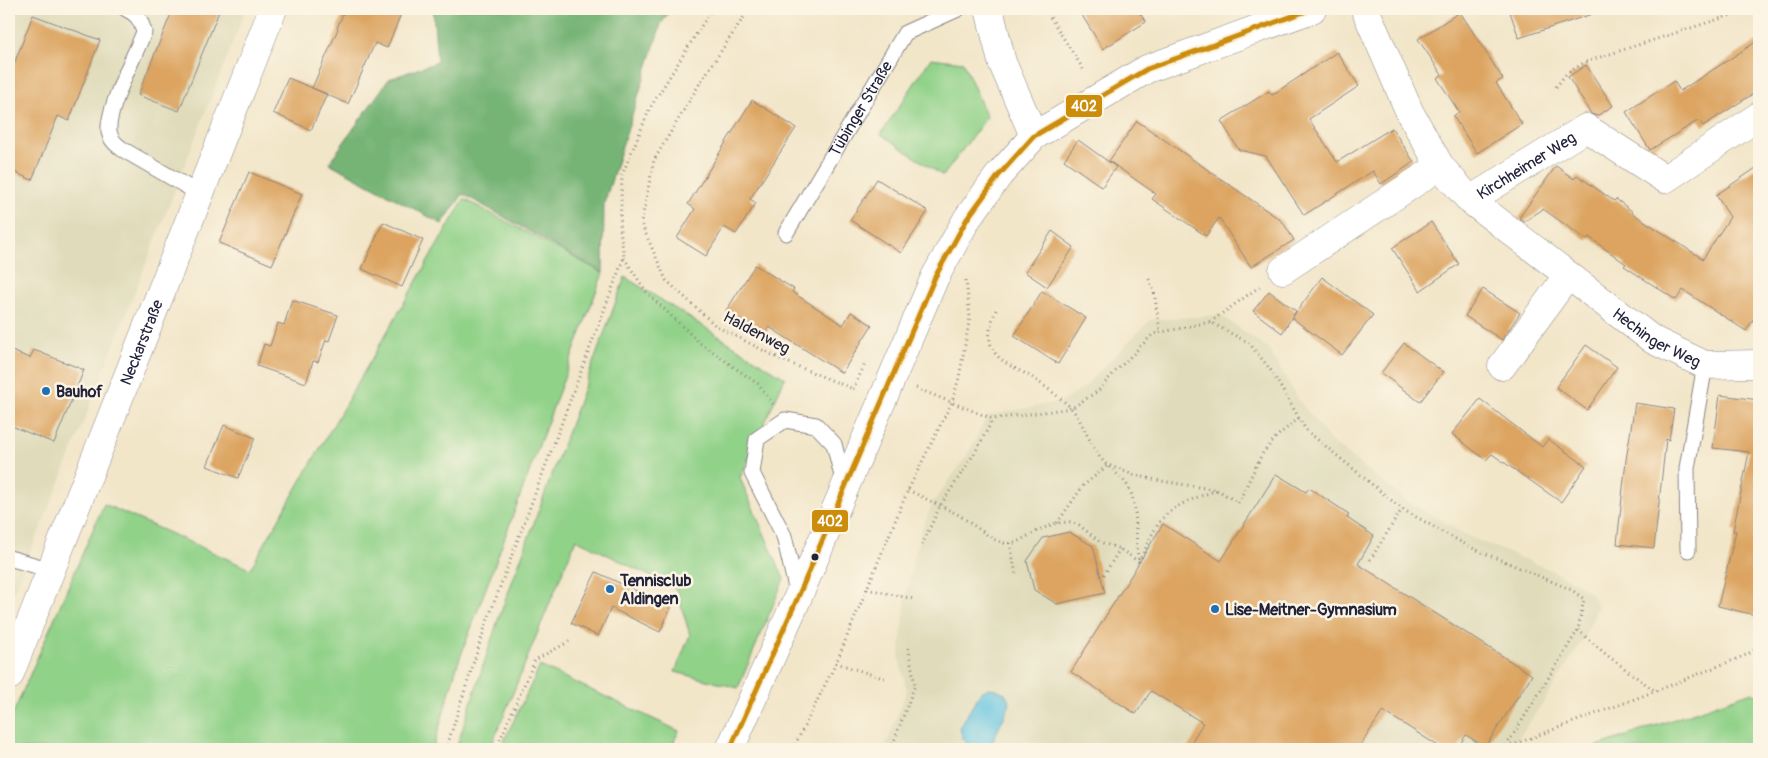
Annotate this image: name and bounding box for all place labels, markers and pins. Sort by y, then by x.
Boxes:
place label: Bauhof [56,382,103,402]
marker: Bauhof [40,385,52,397]
unlabelled marker [810,552,820,562]
place label: Tennisclub Aldingen [619,571,692,609]
marker: Tennisclub Aldingen [604,583,616,595]
place label: Lise-Meitner-Gymnasium [1225,600,1397,620]
marker: Lise-Meitner-Gymnasium [1209,603,1221,615]

